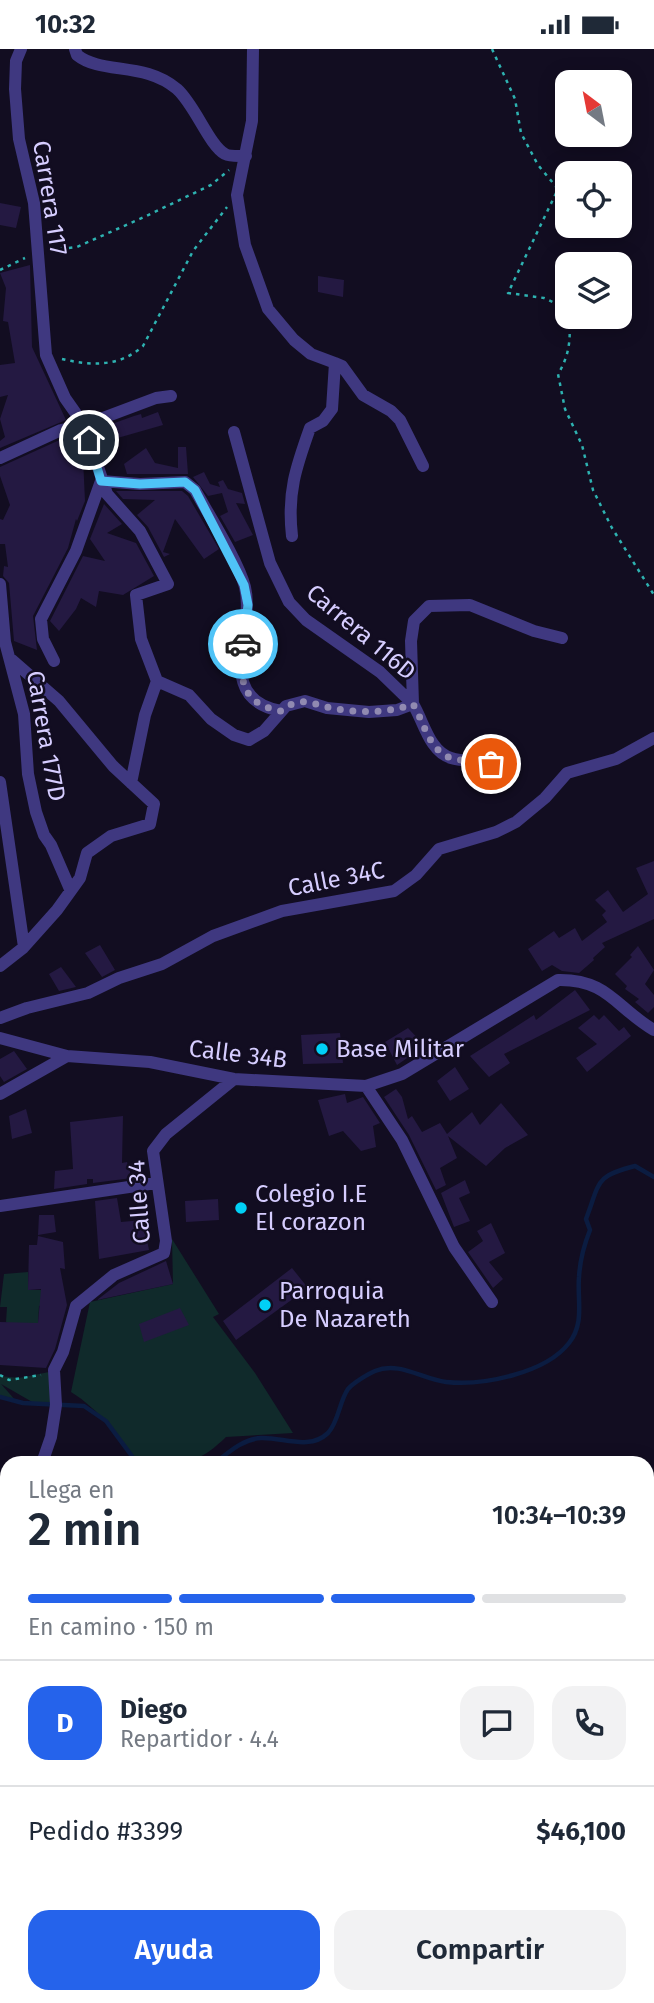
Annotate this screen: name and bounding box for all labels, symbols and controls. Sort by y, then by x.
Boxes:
text: 10:32 [35,9,96,40]
north arrow [555,70,632,147]
map controls [555,70,632,329]
street label: Carrera 117 [27,138,73,258]
button: locate [555,161,632,238]
button: layers [555,252,632,329]
pin [59,410,119,470]
icon: home [70,421,108,459]
street label: Carrera 116D [301,578,421,686]
courier [208,609,278,679]
icon: car [224,625,262,663]
street label: Carrera 177D [21,668,71,804]
pin [461,734,521,794]
icon: bag [472,745,510,783]
street label: Calle 34C [285,856,387,902]
street label: Calle 34B [187,1034,289,1074]
place label: Base Militar [336,1035,465,1063]
marker: Base Militar [314,1041,330,1057]
street label: Calle 34 [122,1159,156,1245]
place label: Colegio I.E El corazon [255,1180,367,1236]
marker: Colegio I.E El corazon [233,1200,249,1216]
place label: Parroquia De Nazareth [279,1277,411,1333]
marker: Parroquia De Nazareth [257,1297,273,1313]
text: Llega en [28,1476,114,1504]
text: 10:34–10:39 [492,1500,626,1531]
text: 2 min [28,1502,141,1557]
text: En camino · 150 m [28,1613,214,1641]
button: chat [460,1686,534,1760]
button: phone [552,1686,626,1760]
text: Diego [120,1694,188,1725]
text: D [57,1708,73,1739]
text: Repartidor · 4.4 [120,1725,279,1753]
text: Pedido #3399 [28,1816,183,1847]
text: $46,100 [536,1816,626,1847]
button: Ayuda [28,1910,320,1990]
button: Compartir [334,1910,626,1990]

